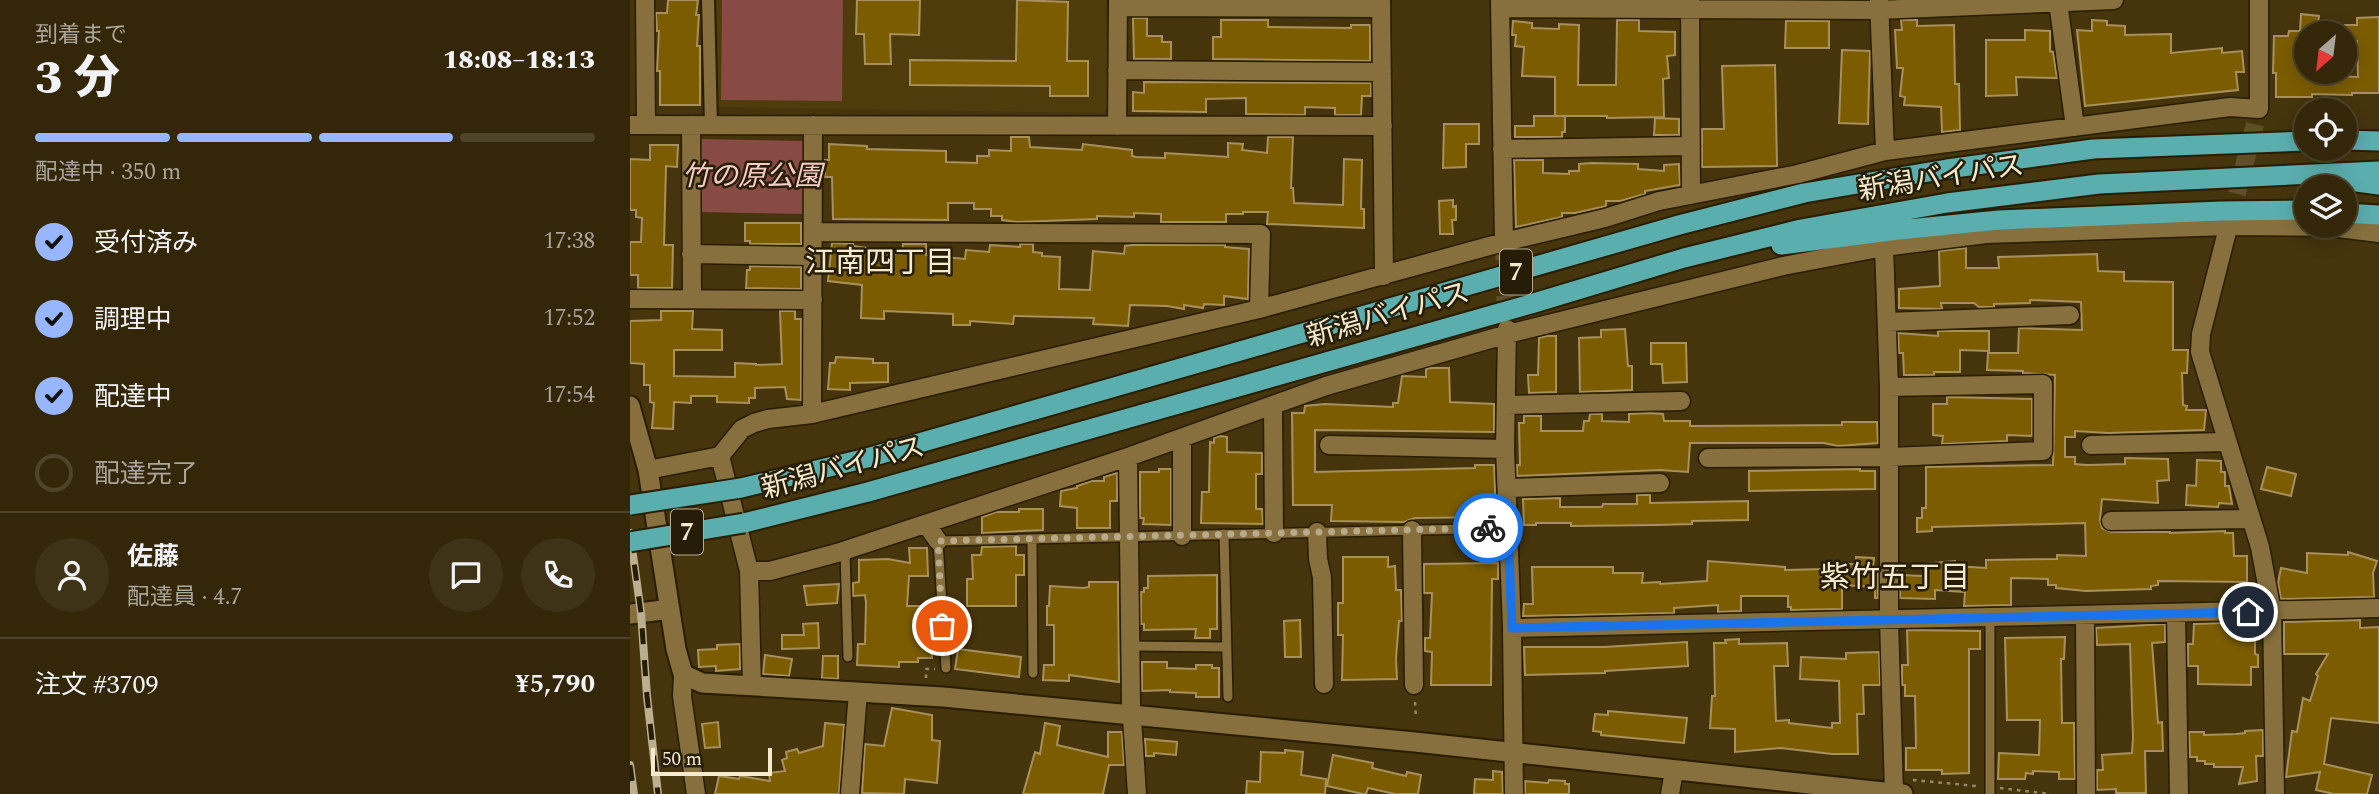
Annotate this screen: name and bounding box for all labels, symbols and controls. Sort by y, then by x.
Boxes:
text: 到着まで [35,18,127,53]
north arrow [2294,21,2357,84]
map controls [2294,21,2357,238]
text: 18:08–18:13 [443,40,595,80]
text: 3 分 [35,44,120,114]
button: locate [2294,98,2357,161]
street label: 新潟バイパス [1855,144,2027,212]
text: 配達中 · 350 m [35,155,181,190]
park label: 竹の原公園 [682,155,826,198]
button: layers [2294,175,2357,238]
icon: check [35,223,73,261]
text: 受付済み [94,223,198,263]
text: 17:38 [543,224,595,259]
district label: 江南四丁目 [805,240,955,286]
road number: 7 [1500,249,1532,294]
street label: 新潟バイパス [1302,271,1474,359]
icon: check [35,300,73,338]
text: 調理中 [94,300,172,340]
text: 17:52 [543,301,595,336]
icon: check [35,377,73,415]
text: 配達中 [94,377,172,417]
text: 17:54 [543,378,595,413]
street label: 新潟バイパス [757,426,929,510]
text: 配達完了 [94,454,198,494]
courier [1453,493,1523,563]
icon: bike [1469,509,1507,547]
road number: 7 [671,510,703,554]
text: 佐藤 [127,537,179,577]
button: person [35,538,109,612]
button: chat [429,538,503,612]
button: phone [521,538,595,612]
district label: 紫竹五丁目 [1820,555,1970,601]
text: 配達員 · 4.7 [127,580,242,615]
pin [2218,582,2278,642]
icon: home [2229,593,2267,631]
pin [912,596,972,656]
icon: bag [923,607,961,645]
text: ¥5,790 [515,664,595,704]
text: 注文 #3709 [35,665,159,705]
scale bar [651,745,772,777]
text: 50 m [662,745,702,774]

